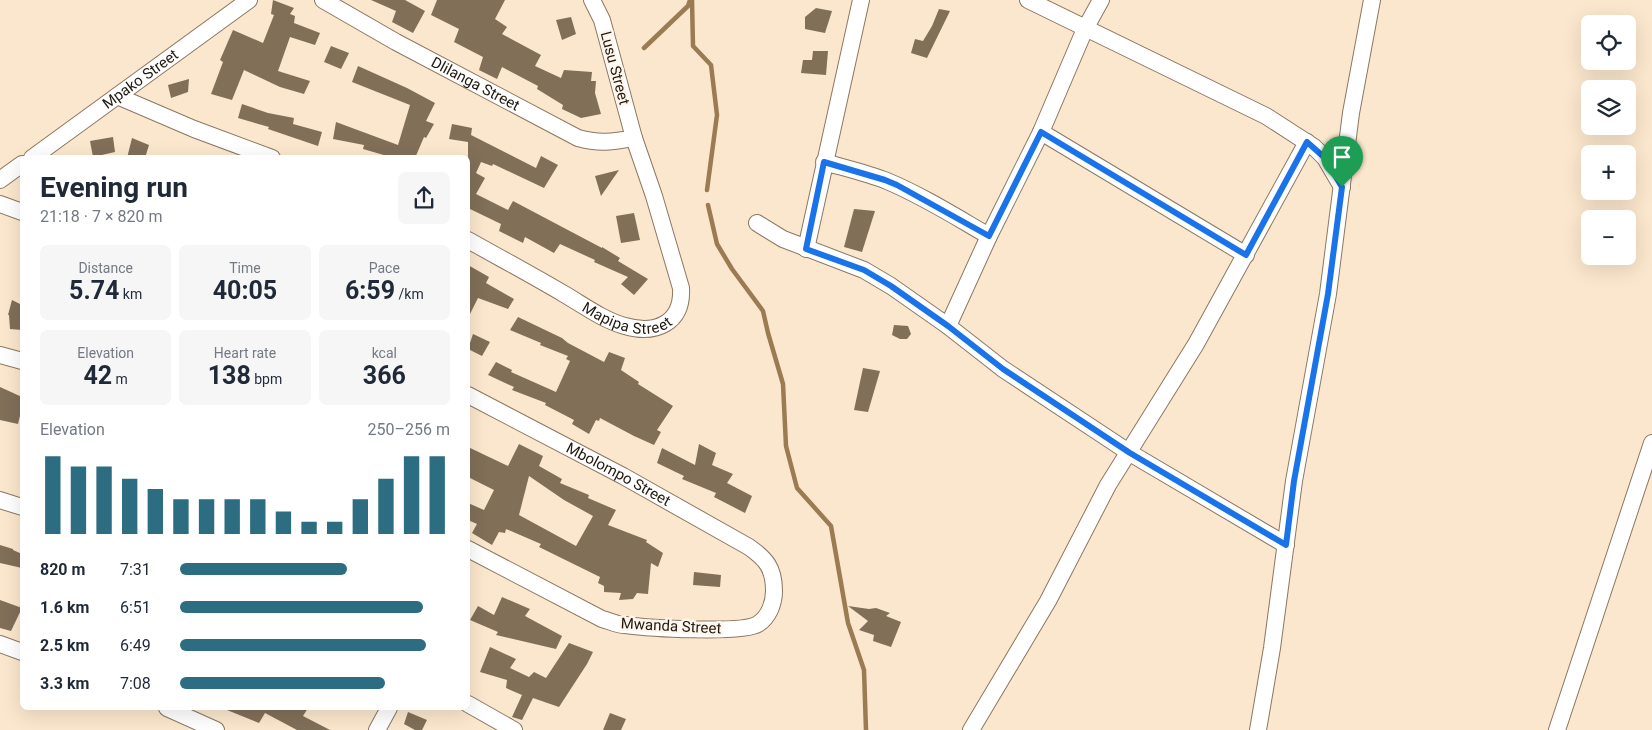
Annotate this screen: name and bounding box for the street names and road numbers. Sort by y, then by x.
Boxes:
street label: Lusu Street [597,29,633,107]
street label: Mpako Street [99,46,182,113]
street label: Dlilanga Street [428,53,523,115]
street label: Mapipa Street [579,298,676,338]
street label: Mbolompo Street [563,439,674,510]
street label: Mwanda Street [620,614,722,638]

